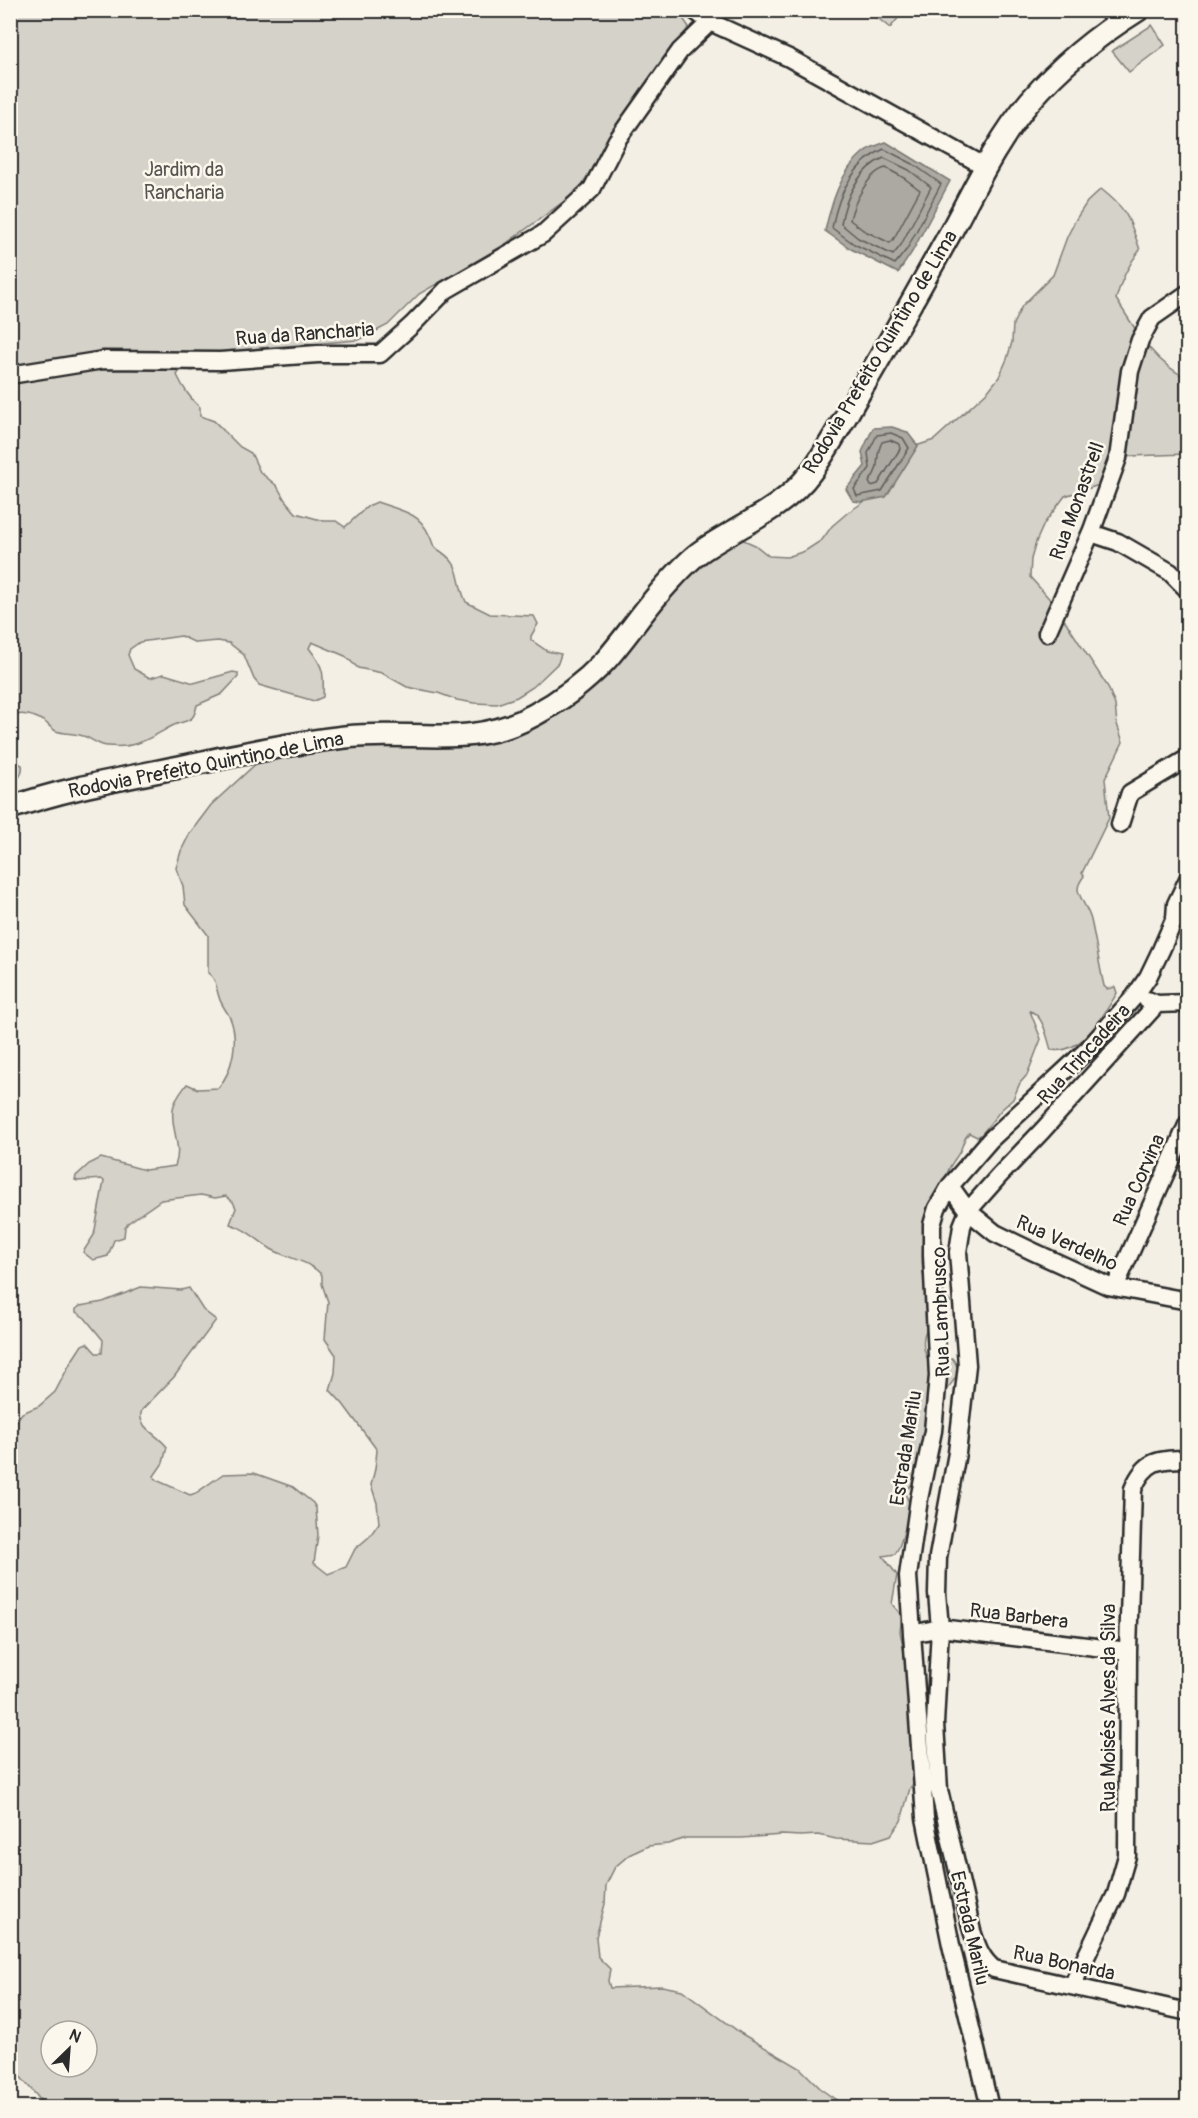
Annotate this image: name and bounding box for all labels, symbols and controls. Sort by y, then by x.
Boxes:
park label: Jardim da Rancharia [144,157,224,205]
street label: Rodovia Prefeito Quintino de Lima [797,226,963,478]
street label: Rua da Rancharia [235,317,375,351]
street label: Rua Monastrell [1044,438,1110,564]
street label: Rodovia Prefeito Quintino de Lima [66,726,346,804]
street label: Rua Trincadeira [1032,998,1136,1110]
street label: Rua Corvina [1108,1130,1170,1230]
street label: Rua Verdelho [1012,1209,1122,1277]
street label: Rua Lambrusco [926,1246,956,1378]
street label: Estrada Marilu [885,1389,927,1507]
street label: Rua Barbera [968,1598,1070,1634]
street label: Rua Moisés Alves da Silva [1096,1604,1121,1812]
street label: Estrada Marilu [945,1868,995,1988]
street label: Rua Bonarda [1011,1940,1117,1986]
north arrow [39,2019,99,2079]
text: N [66,2025,84,2048]

